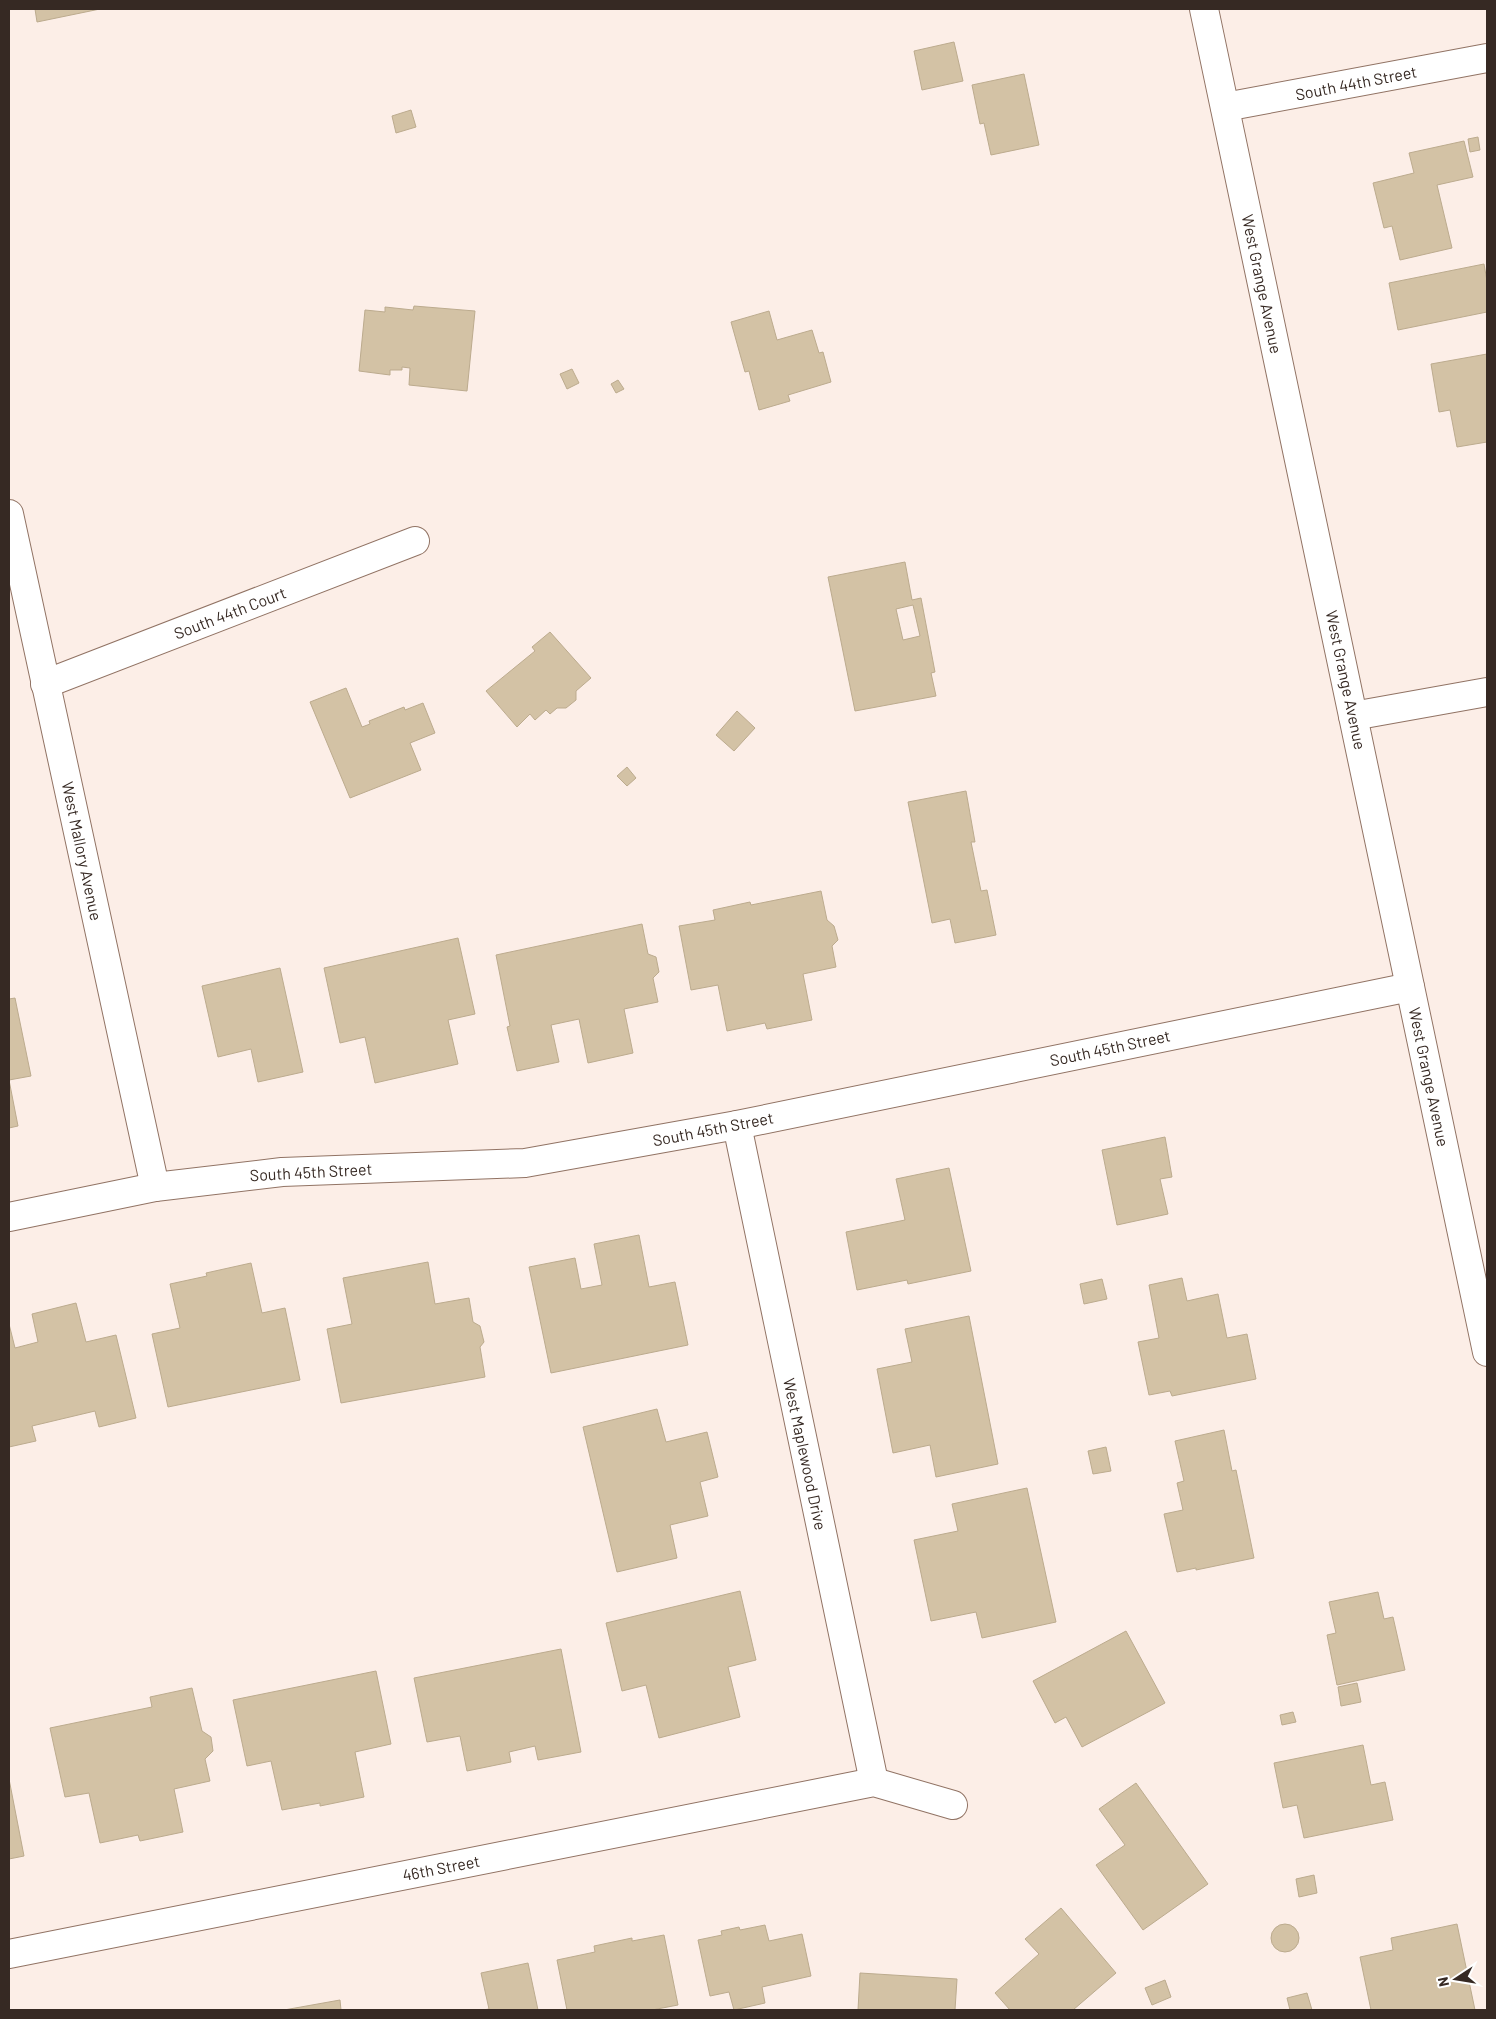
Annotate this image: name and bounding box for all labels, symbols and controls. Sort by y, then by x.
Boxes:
street label: South 44th Street [1294,61,1418,104]
street label: West Grange Avenue [1238,213,1287,355]
street label: South 44th Court [171,582,289,643]
street label: West Grange Avenue [1322,609,1371,751]
street label: West Mallory Avenue [58,780,107,922]
street label: West Grange Avenue [1405,1006,1454,1148]
street label: South 45th Street [1048,1025,1172,1070]
street label: South 45th Street [651,1107,775,1150]
street label: South 45th Street [249,1159,373,1184]
street label: West Maplewood Drive [780,1376,831,1532]
street label: 46th Street [401,1851,481,1884]
north arrow [1431,1954,1481,2004]
text: N [1434,1975,1452,1988]

